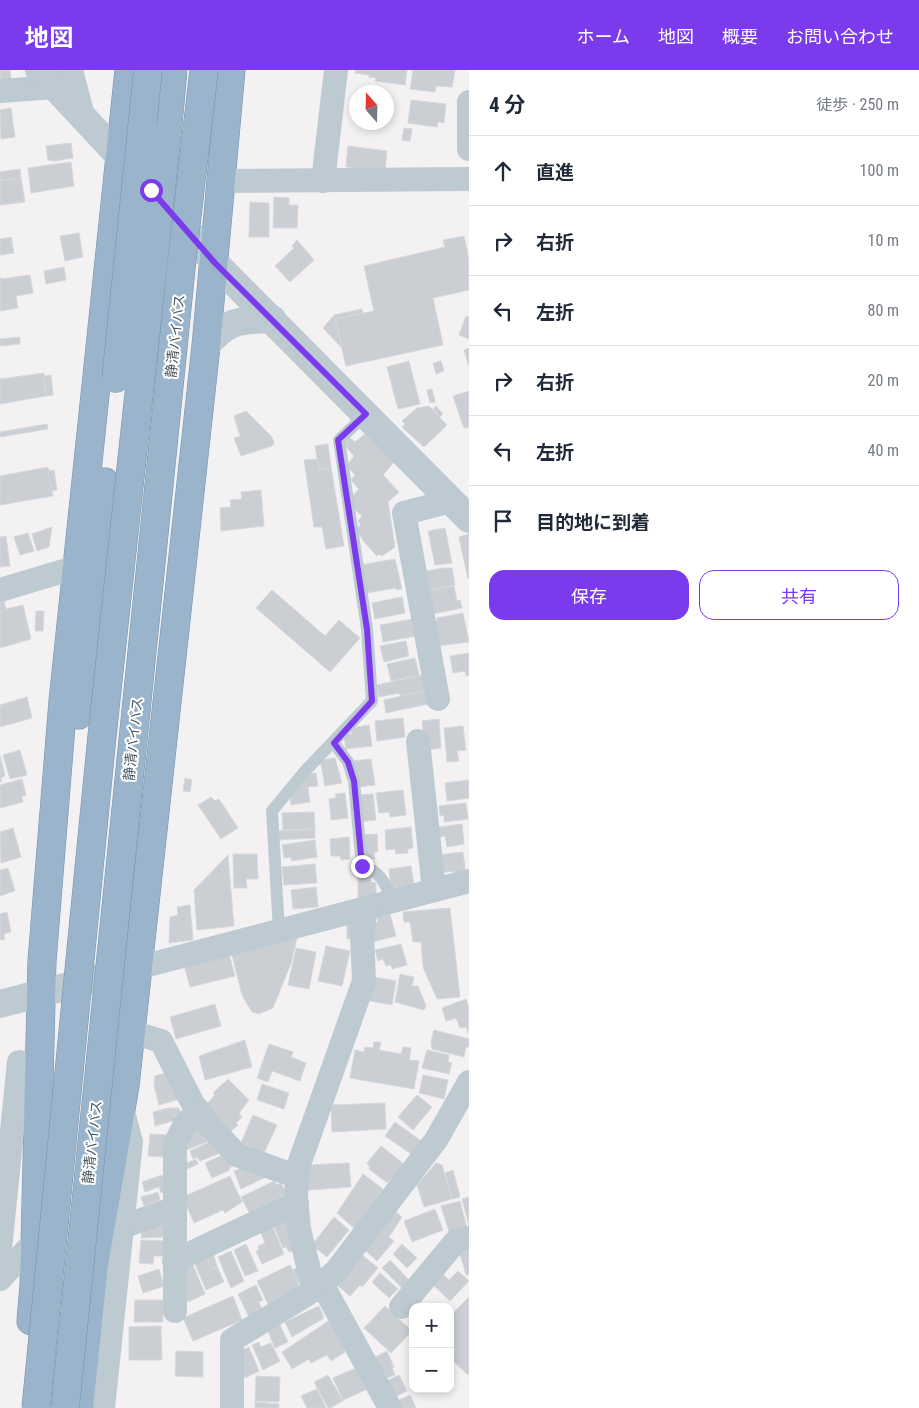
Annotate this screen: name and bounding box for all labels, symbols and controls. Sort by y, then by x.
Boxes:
text: 地図 [25,24,73,52]
text: ホーム [577,26,630,47]
text: 地図 [658,26,694,47]
text: 概要 [722,26,758,47]
text: お問い合わせ [786,26,894,47]
north arrow [349,85,394,130]
text: 4 分 [489,93,525,117]
text: 徒歩 · 250 m [816,95,899,114]
icon: ahead [489,157,517,185]
text: 直進 [536,161,574,184]
text: 100 m [860,161,899,180]
route start [140,179,163,202]
icon: right [489,227,517,255]
text: 右折 [536,231,574,254]
text: 10 m [867,231,899,250]
street label: 静清バイパス [163,294,187,378]
icon: left [489,297,517,325]
text: 左折 [536,301,574,324]
text: 80 m [867,301,899,320]
icon: right [489,367,517,395]
text: 右折 [536,371,574,394]
text: 20 m [867,371,899,390]
icon: left [489,437,517,465]
text: 左折 [536,441,574,464]
text: 40 m [867,441,899,460]
icon: arrive [489,507,517,535]
text: 目的地に到着 [536,511,650,534]
button: 保存 [489,570,689,620]
button: 共有 [699,570,899,620]
street label: 静清バイパス [121,697,145,781]
route end [351,855,374,878]
street label: 静清バイパス [80,1100,104,1184]
map controls [409,1303,454,1393]
button: + [409,1303,454,1348]
button: − [409,1348,454,1393]

